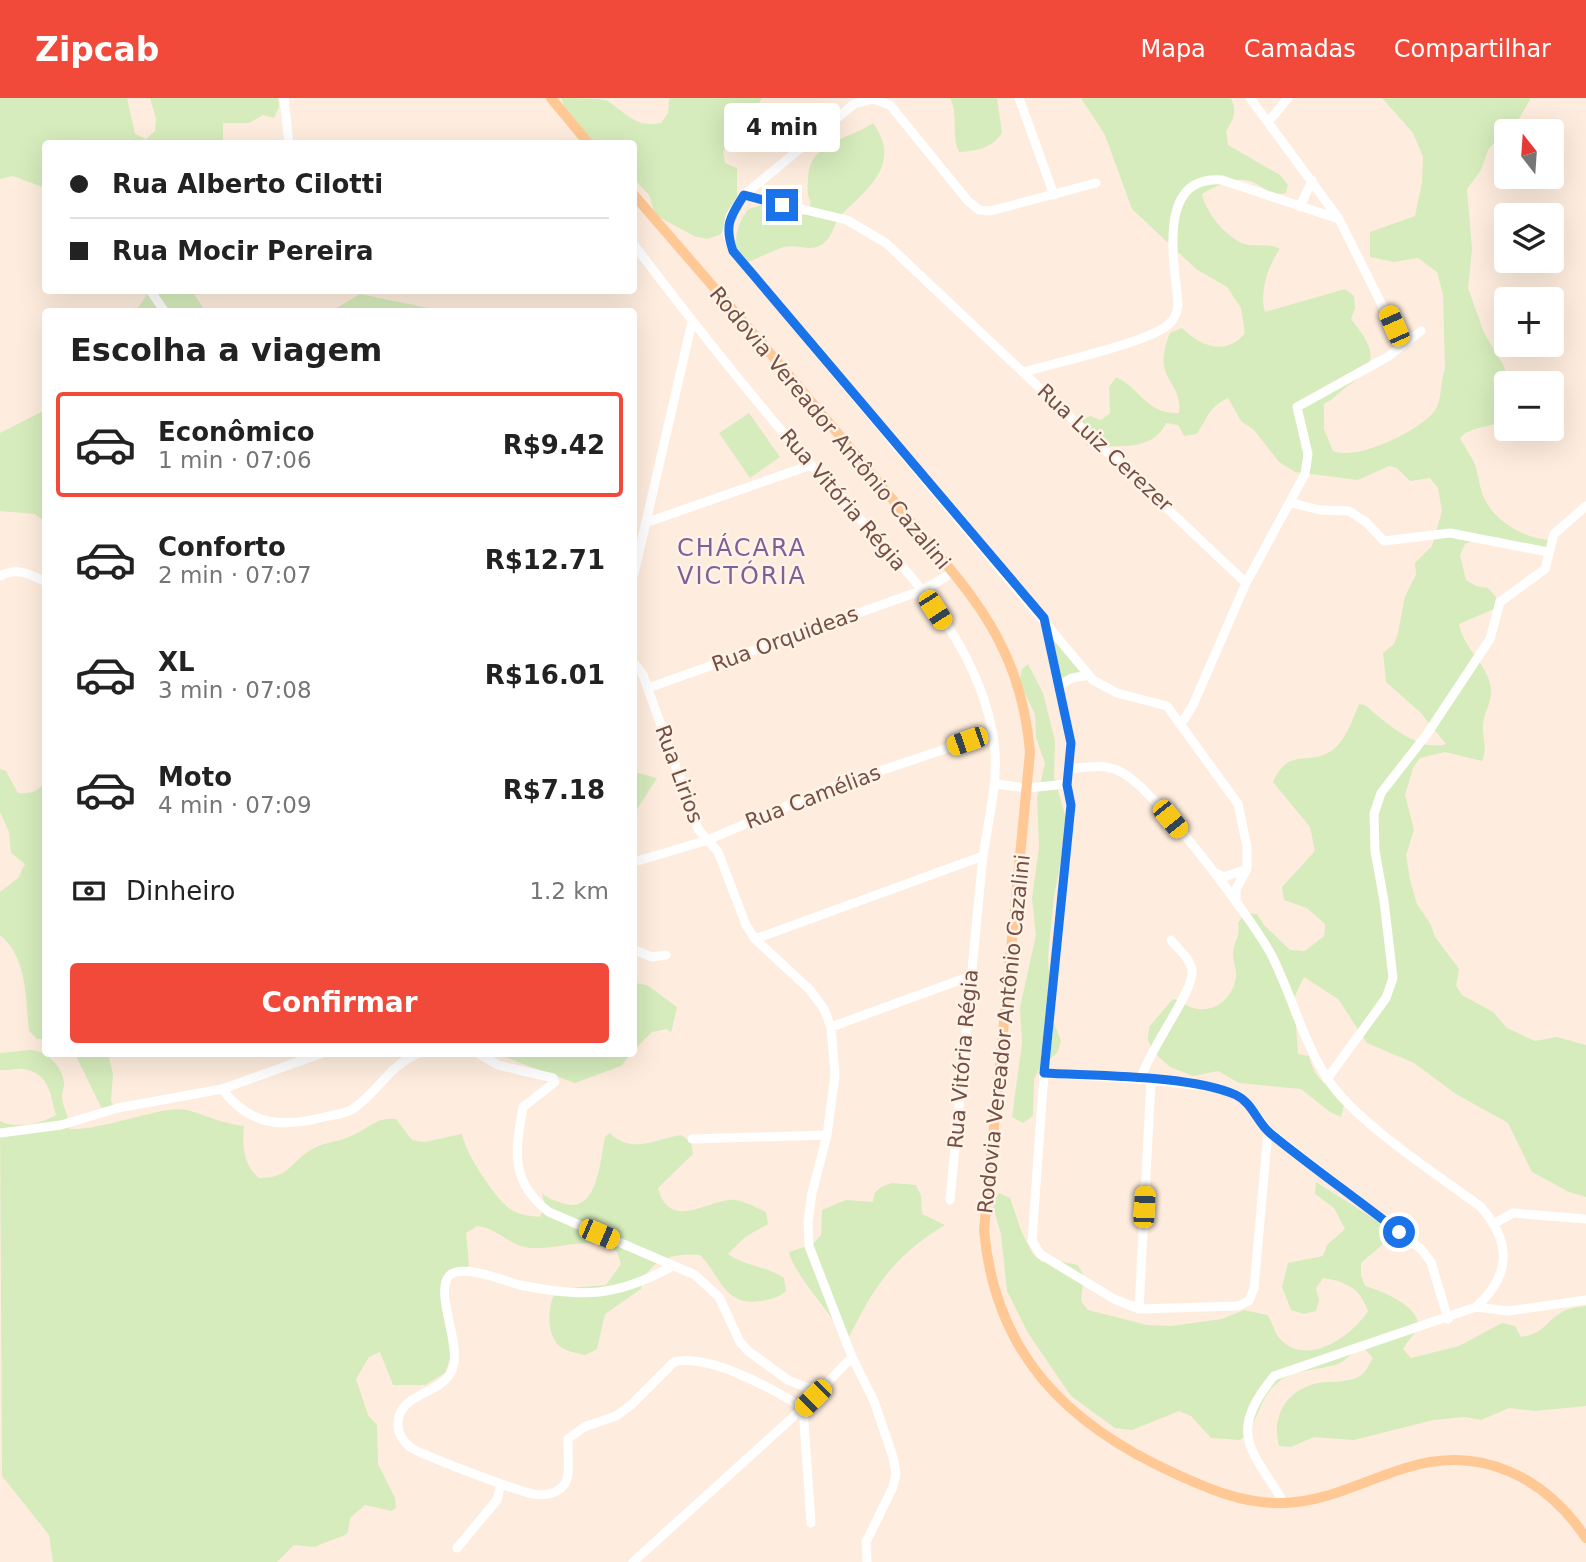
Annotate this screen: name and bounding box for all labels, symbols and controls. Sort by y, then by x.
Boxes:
text: Zipcab [35,30,159,69]
text: Mapa [1140,35,1206,63]
text: Camadas [1244,35,1356,63]
text: Compartilhar [1394,35,1551,63]
callout: 4 min [724,104,840,153]
text: 4 min [746,114,818,140]
north arrow [1494,119,1564,189]
map controls [1494,119,1564,441]
text: Rua Alberto Cilotti [112,169,383,199]
route end [766,189,798,221]
button: layers [1494,203,1564,273]
text: Rua Mocir Pereira [112,236,374,266]
street label: Rodovia Vereador Antônio Cazalini [705,282,955,574]
button: + [1494,287,1564,357]
car [1376,303,1413,349]
text: Escolha a viagem [70,331,382,369]
button: − [1494,371,1564,441]
street label: Rua Luiz Cerezer [1032,379,1178,517]
icon: car [74,413,137,476]
text: Econômico [158,417,315,447]
street label: Rua Vitória Régia [775,424,911,576]
text: R$9.42 [503,430,605,460]
text: 1 min · 07:06 [158,447,312,473]
icon: car [74,528,137,591]
text: Conforto [158,532,286,562]
district label: CHÁCARA VICTÓRIA [677,533,807,590]
text: R$12.71 [485,545,605,575]
text: 2 min · 07:07 [158,562,312,588]
car [915,587,956,633]
street label: Rua Orquideas [709,601,861,677]
icon: car [74,643,137,706]
text: XL [158,647,195,677]
text: R$16.01 [485,660,605,690]
text: 3 min · 07:08 [158,677,312,703]
street label: Rua Lirios [650,722,708,826]
car [944,724,991,758]
icon: car [74,758,137,821]
street label: Rua Camélias [742,760,884,834]
text: Moto [158,762,232,792]
text: R$7.18 [503,775,605,805]
text: 4 min · 07:09 [158,792,312,818]
car [1149,796,1192,842]
street label: Rodovia Vereador Antônio Cazalini [973,853,1035,1215]
icon: cash [70,872,108,910]
text: Dinheiro [126,876,235,906]
text: 1.2 km [529,878,609,904]
button: Confirmar [70,963,609,1043]
street label: Rua Vitória Régia [943,968,983,1150]
car [1133,1185,1156,1229]
car [576,1216,623,1252]
route start [1383,1216,1415,1248]
car [791,1376,836,1420]

